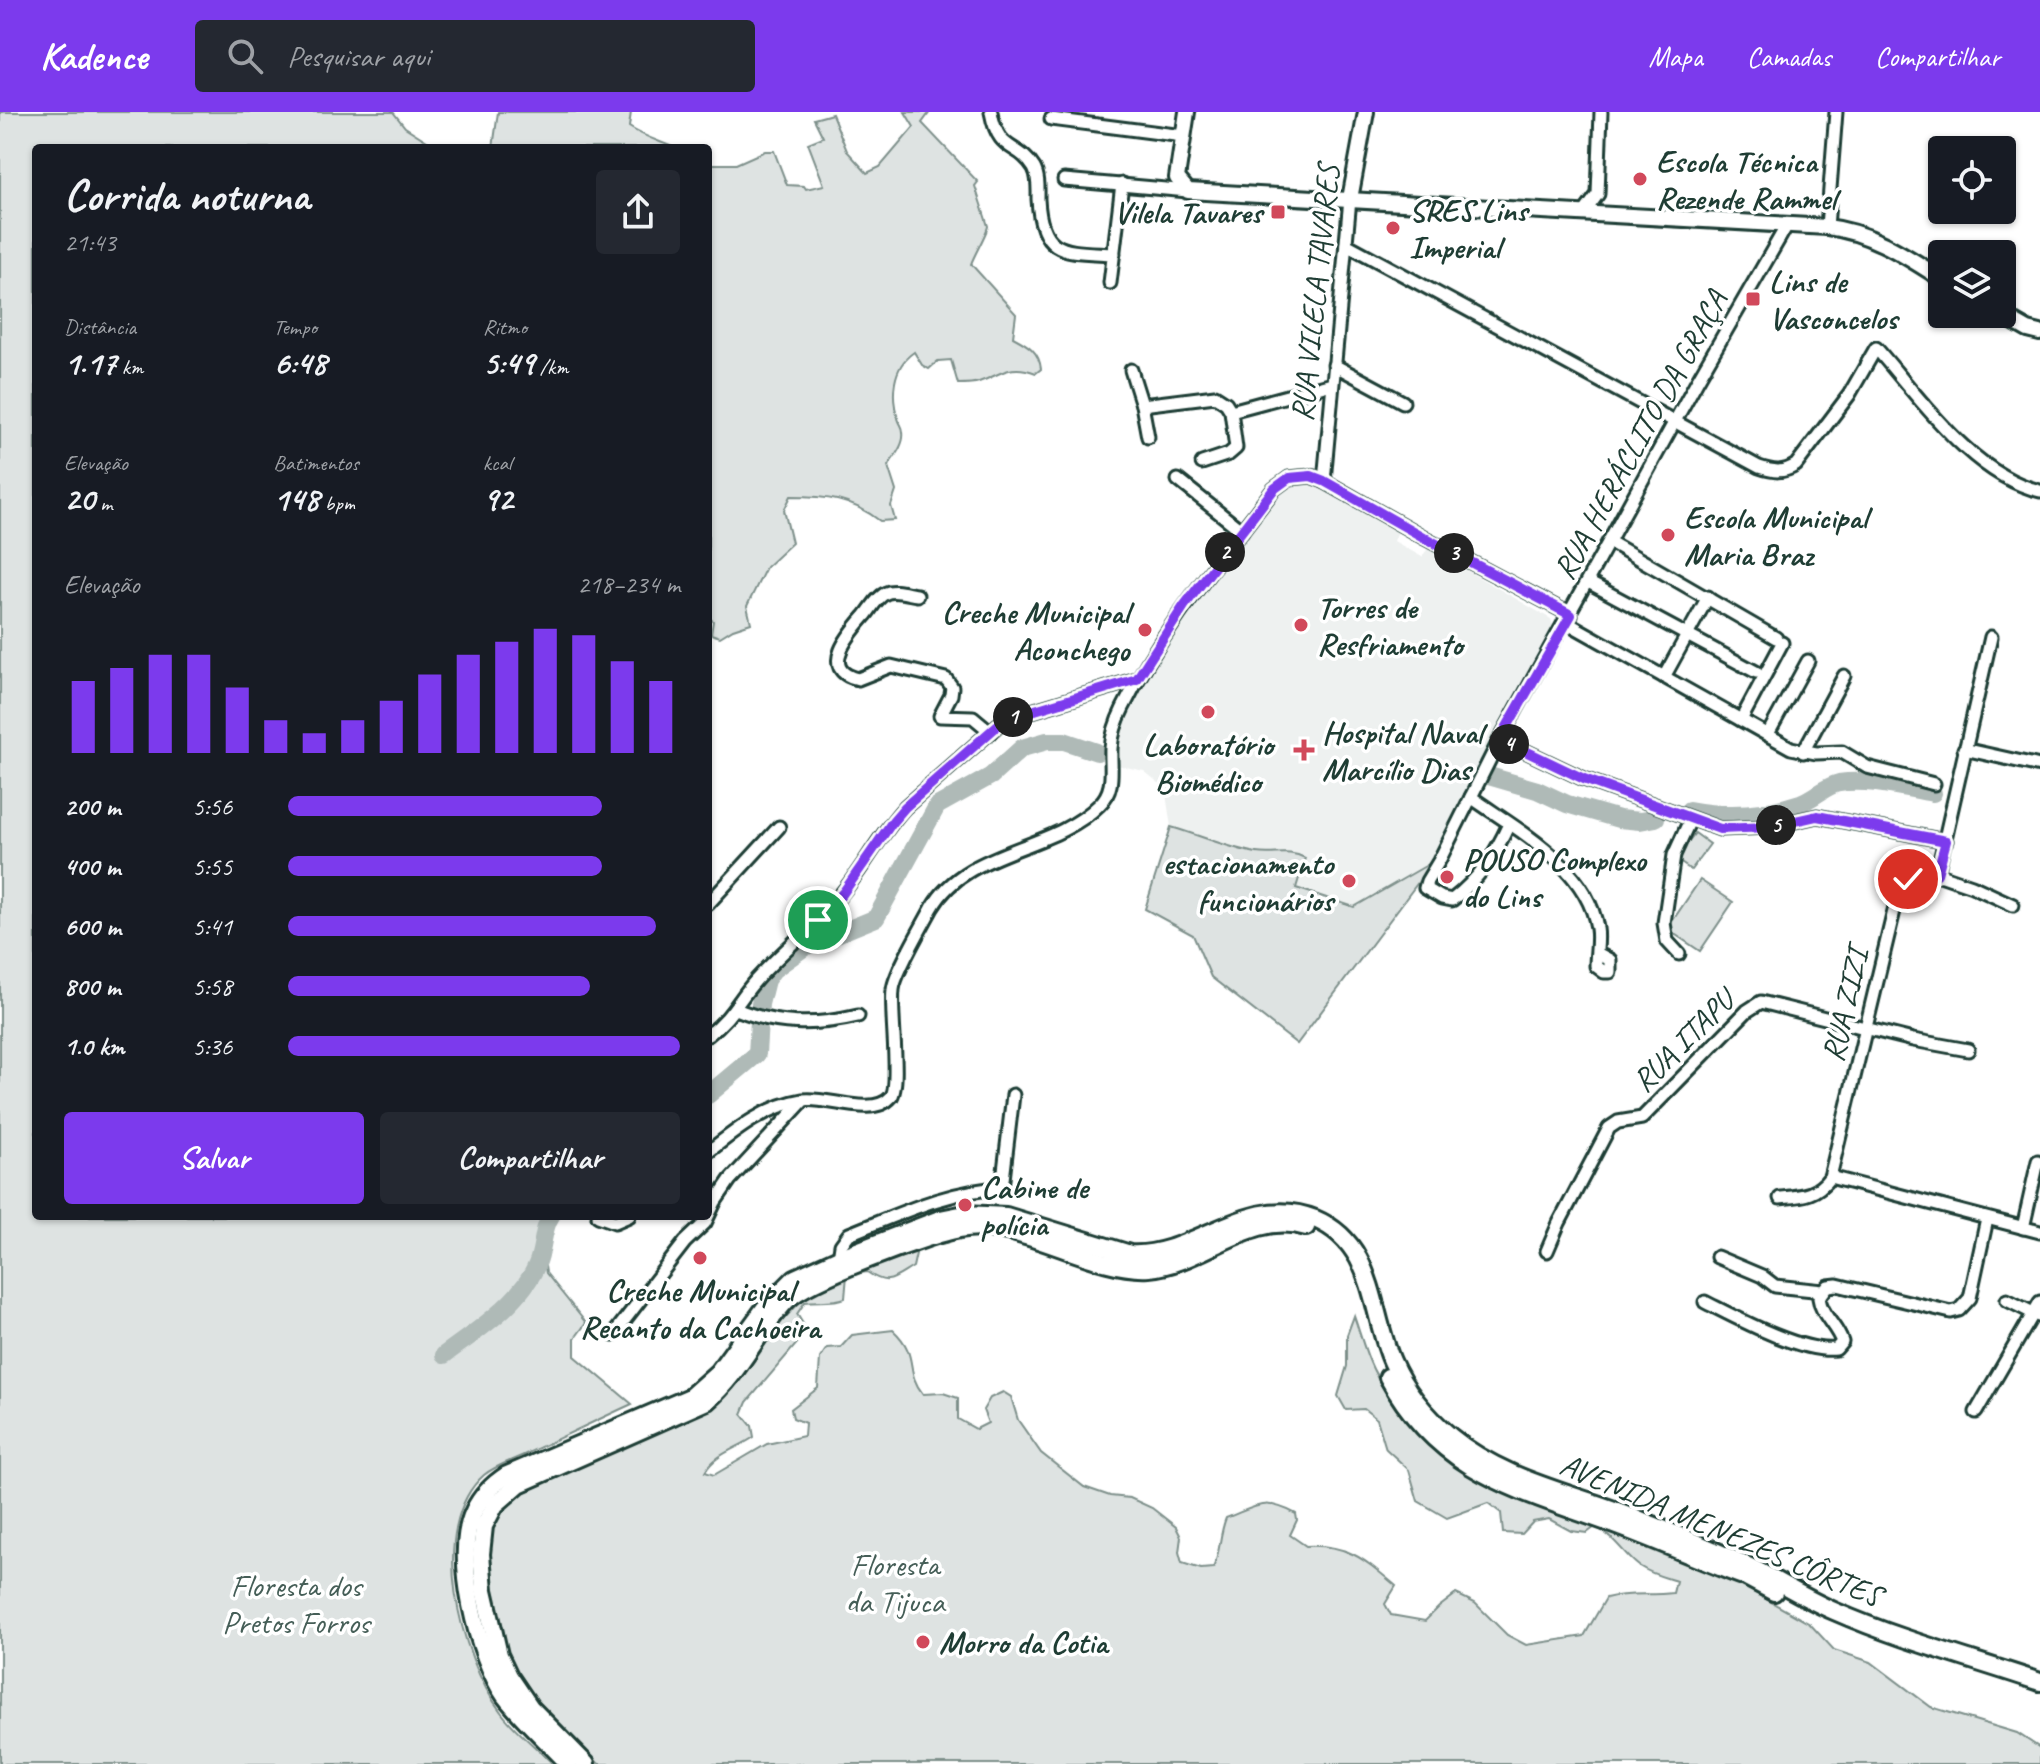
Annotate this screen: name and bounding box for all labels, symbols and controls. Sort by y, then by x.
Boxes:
search box [195,20,755,92]
text: Kadence [40,33,147,80]
icon: search [223,34,267,78]
text: Pesquisar aqui [287,37,430,75]
text: Mapa [1648,39,1703,74]
text: Camadas [1747,39,1831,74]
text: Compartilhar [1875,39,2000,74]
map controls [1928,136,2016,328]
button: locate [1928,136,2016,224]
place label: Escola Técnica Rezende Rammel [1656,141,1842,219]
street label: RUA VILELA TAVARES [1281,158,1349,423]
text: Corrida noturna [64,168,309,223]
button: share [596,170,680,254]
marker: Escola Técnica Rezende Rammel [1631,170,1649,188]
place label: SRES Lins Imperial [1409,190,1531,268]
place label: Vilela Tavares [1114,192,1266,233]
marker: Vilela Tavares [1269,203,1287,221]
marker: SRES Lins Imperial [1384,219,1402,237]
text: 21:43 [64,226,116,259]
button: layers [1928,240,2016,328]
place label: Lins de Vasconcelos [1769,261,1900,339]
street label: RUA HERÁCLITO DA GRAÇA [1544,282,1737,587]
marker: Lins de Vasconcelos [1744,290,1762,308]
text: Distância [64,313,136,341]
text: Tempo [273,313,317,341]
text: Ritmo [483,313,527,341]
text: 1.17 [64,341,117,384]
text: 6:48 [273,341,327,384]
text: 5:49 [483,341,534,384]
text: km [117,353,143,381]
text: /km [534,353,568,381]
text: Elevação [64,449,128,477]
text: Batimentos [273,449,359,477]
text: kcal [483,449,512,477]
text: 20 [64,477,95,520]
text: 148 [273,477,319,520]
text: 92 [483,477,513,520]
text: m [95,489,112,517]
text: bpm [319,489,355,517]
place label: Escola Municipal Maria Braz [1684,497,1873,575]
marker: Escola Municipal Maria Braz [1659,526,1677,544]
pin: 2 [1205,532,1245,572]
pin: 3 [1434,533,1474,573]
text: 2 [1220,538,1230,566]
text: 3 [1449,539,1459,567]
text: Elevação [64,568,139,601]
text: 218–234 m [577,568,680,601]
place label: Torres de Resfriamento [1317,587,1466,665]
place label: Creche Municipal Aconchego [942,592,1135,670]
marker: Torres de Resfriamento [1292,616,1310,634]
marker: Creche Municipal Aconchego [1136,621,1154,639]
pin: 1 [993,697,1033,737]
text: 1 [1008,703,1018,731]
marker: Laboratório Biomédico [1199,703,1217,721]
place label: Hospital Naval Marcílio Dias [1322,712,1489,790]
place label: Laboratório Biomédico [1143,724,1276,802]
pin: 4 [1489,724,1529,764]
text: 4 [1504,730,1514,758]
marker: Hospital Naval Marcílio Dias [1293,739,1315,761]
text: 200 m [64,790,120,823]
text: 5:56 [192,790,232,823]
pin: 5 [1756,805,1796,845]
text: 5 [1771,811,1781,839]
place label: POUSO Complexo do Lins [1463,839,1648,917]
place label: estacionamento funcionários [1162,843,1337,921]
pin [1874,845,1942,913]
text: 400 m [64,850,120,883]
text: 5:55 [192,850,232,883]
icon: check [1886,857,1930,901]
marker: POUSO Complexo do Lins [1438,868,1456,886]
marker: estacionamento funcionários [1340,872,1358,890]
pin [784,886,852,954]
icon: arrive [796,898,840,942]
text: 600 m [64,910,121,943]
text: 5:41 [192,910,232,943]
street label: RUA ZIZI [1812,937,1880,1066]
text: 800 m [64,970,120,1003]
text: 5:58 [192,970,232,1003]
street label: RUA ITAPU [1623,977,1747,1101]
text: 1.0 km [64,1030,124,1063]
text: 5:36 [192,1030,232,1063]
button: Salvar [64,1112,364,1204]
button: Compartilhar [380,1112,680,1204]
place label: Cabine de polícia [981,1167,1091,1245]
marker: Cabine de polícia [956,1196,974,1214]
marker: Creche Municipal Recanto da Cachoeira [691,1249,709,1267]
place label: Creche Municipal Recanto da Cachoeira [580,1270,823,1348]
street label: AVENIDA MENEZES CÔRTES [1554,1444,1892,1618]
park label: Floresta da Tijuca [845,1544,947,1622]
park label: Floresta dos Pretos Forros [222,1565,373,1643]
place label: Morro da Cotia [939,1622,1110,1663]
marker: Morro da Cotia [914,1633,932,1651]

